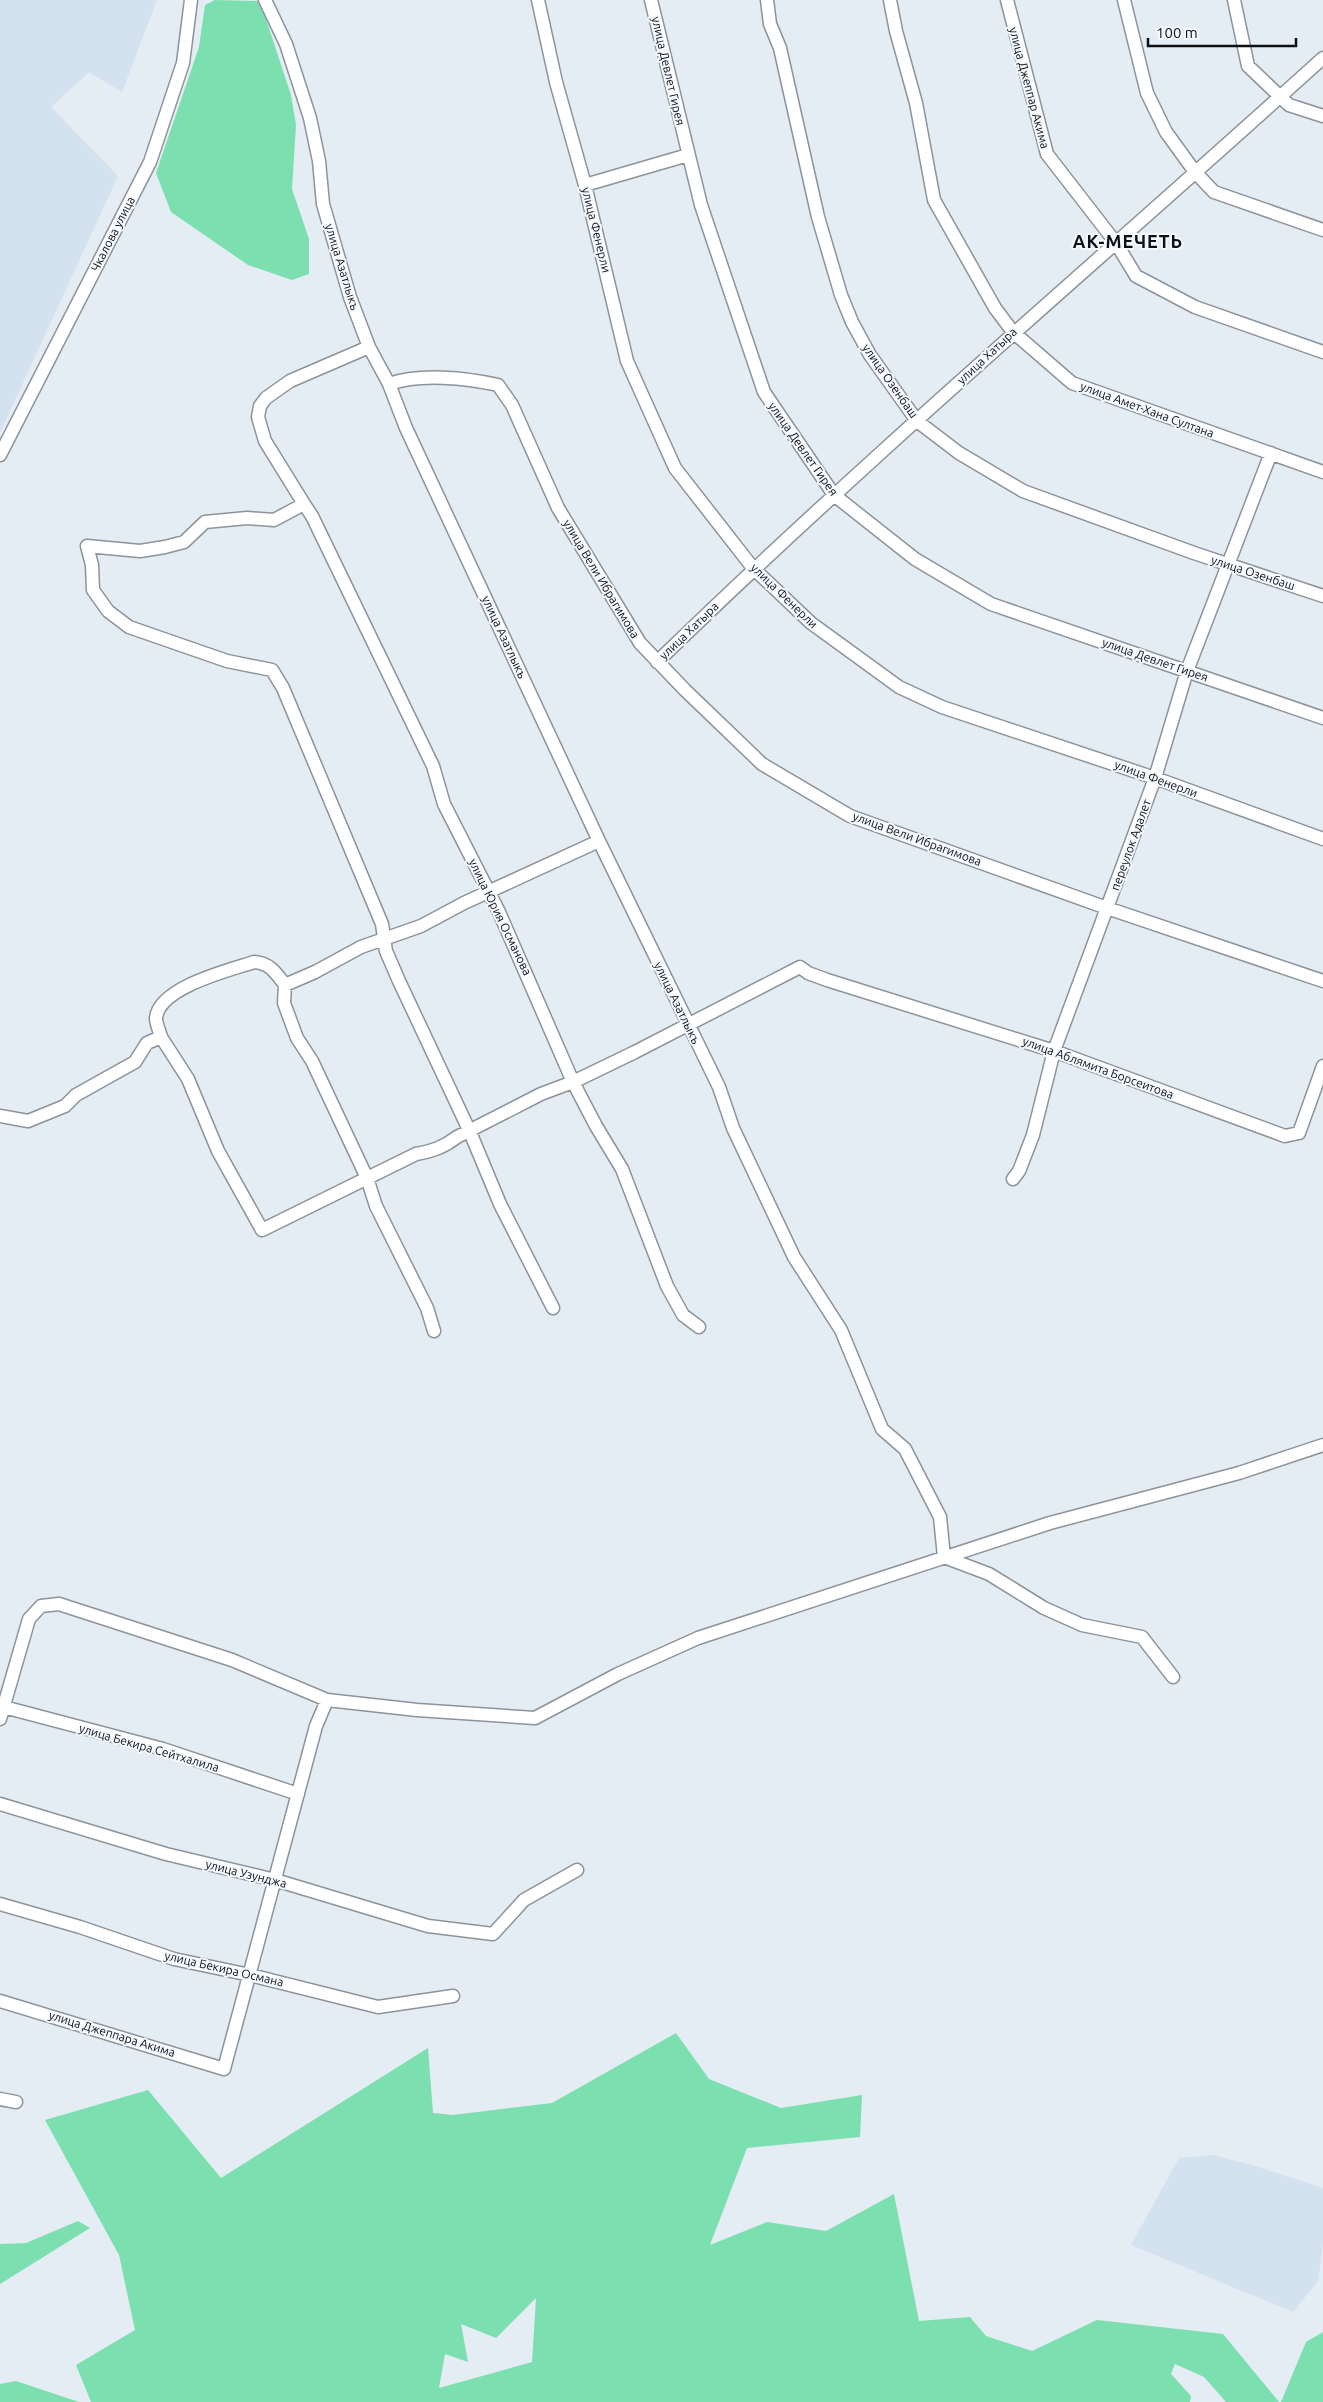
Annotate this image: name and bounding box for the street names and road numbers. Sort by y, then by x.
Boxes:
street label: улица Девлет Гирея [650,15,687,127]
street label: улица Джеппар Акима [1007,26,1052,150]
street label: улица Фенерли [580,186,613,274]
street label: Чкалова улица [88,194,137,273]
street label: улица Азатлыкъ [323,222,362,312]
street label: улица Хатыра [954,325,1019,387]
street label: улица Озенбаш [860,341,921,420]
street label: улица Амет-Хана Султана [1079,379,1216,440]
street label: улица Девлет Гирея [766,399,841,498]
street label: улица Вели Ибрагимова [561,517,642,640]
street label: улица Озенбаш [1210,553,1297,592]
street label: улица Фенерли [748,561,820,631]
street label: улица Азатлыкъ [480,593,529,680]
street label: улица Хатыра [657,599,721,662]
street label: улица Девлет Гирея [1100,635,1210,684]
street label: улица Фенерли [1113,757,1199,800]
street label: переулок Адалет [1108,797,1153,892]
street label: улица Вели Ибрагимова [851,809,983,868]
street label: улица Юрия Османова [467,857,534,977]
street label: улица Азатлыкъ [652,960,703,1046]
street label: улица Аблямита Борсеитова [1021,1034,1175,1101]
street label: улица Бекира Сейтхалила [78,1721,221,1774]
street label: улица Узунджа [204,1857,288,1890]
street label: улица Бекира Османа [163,1948,285,1989]
street label: улица Джеппара Акима [47,2008,177,2059]

